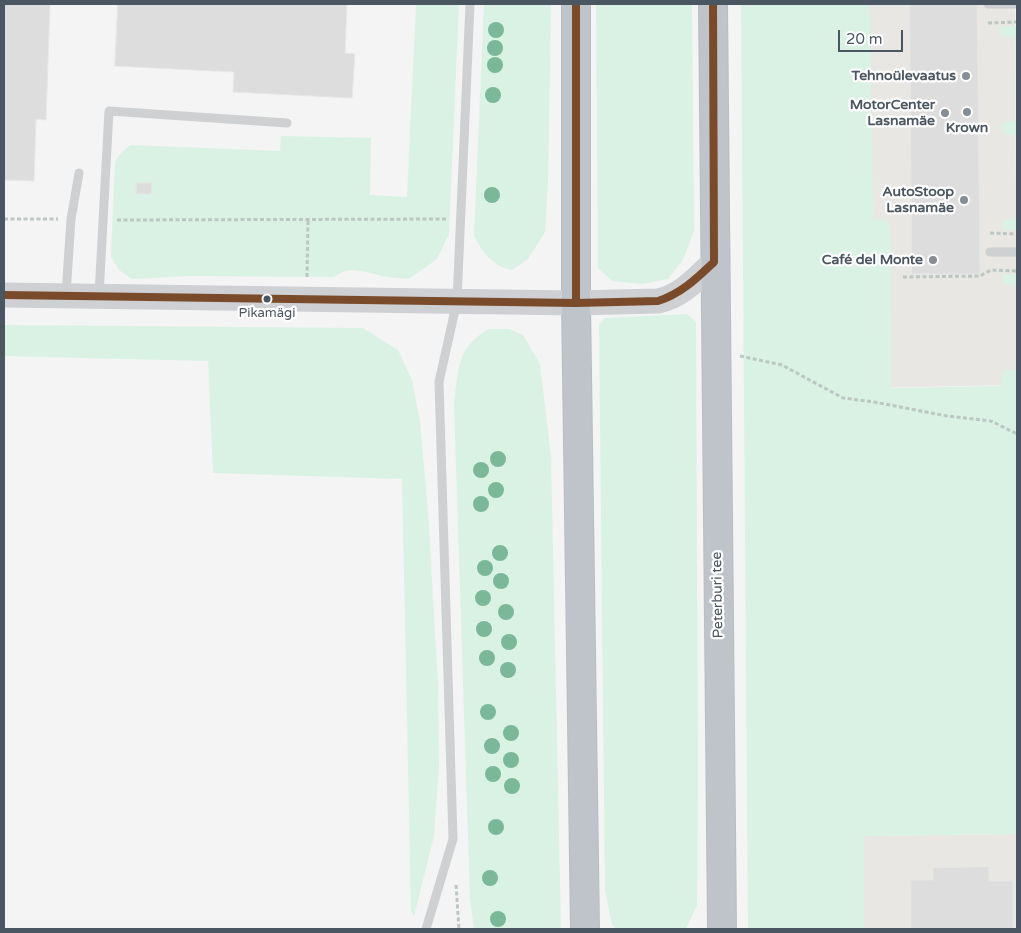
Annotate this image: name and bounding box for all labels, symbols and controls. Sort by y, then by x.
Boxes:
scale bar [841,20,906,52]
text: 20 m [846,30,883,48]
place label: Tehnoülevaatus [852,68,956,84]
marker: Tehnoülevaatus [960,70,972,82]
place label: MotorCenter Lasnamäe [850,97,935,130]
marker: Krown [961,106,973,118]
marker: MotorCenter Lasnamäe [939,107,951,119]
place label: Krown [946,120,988,136]
place label: AutoStoop Lasnamäe [882,184,954,216]
marker: AutoStoop Lasnamäe [958,194,970,206]
place label: Café del Monte [822,252,923,268]
marker: Café del Monte [927,254,939,266]
marker: Pikamägi [262,294,272,304]
place label: Pikamägi [239,306,295,322]
street label: Peterburi tee [709,552,727,638]

